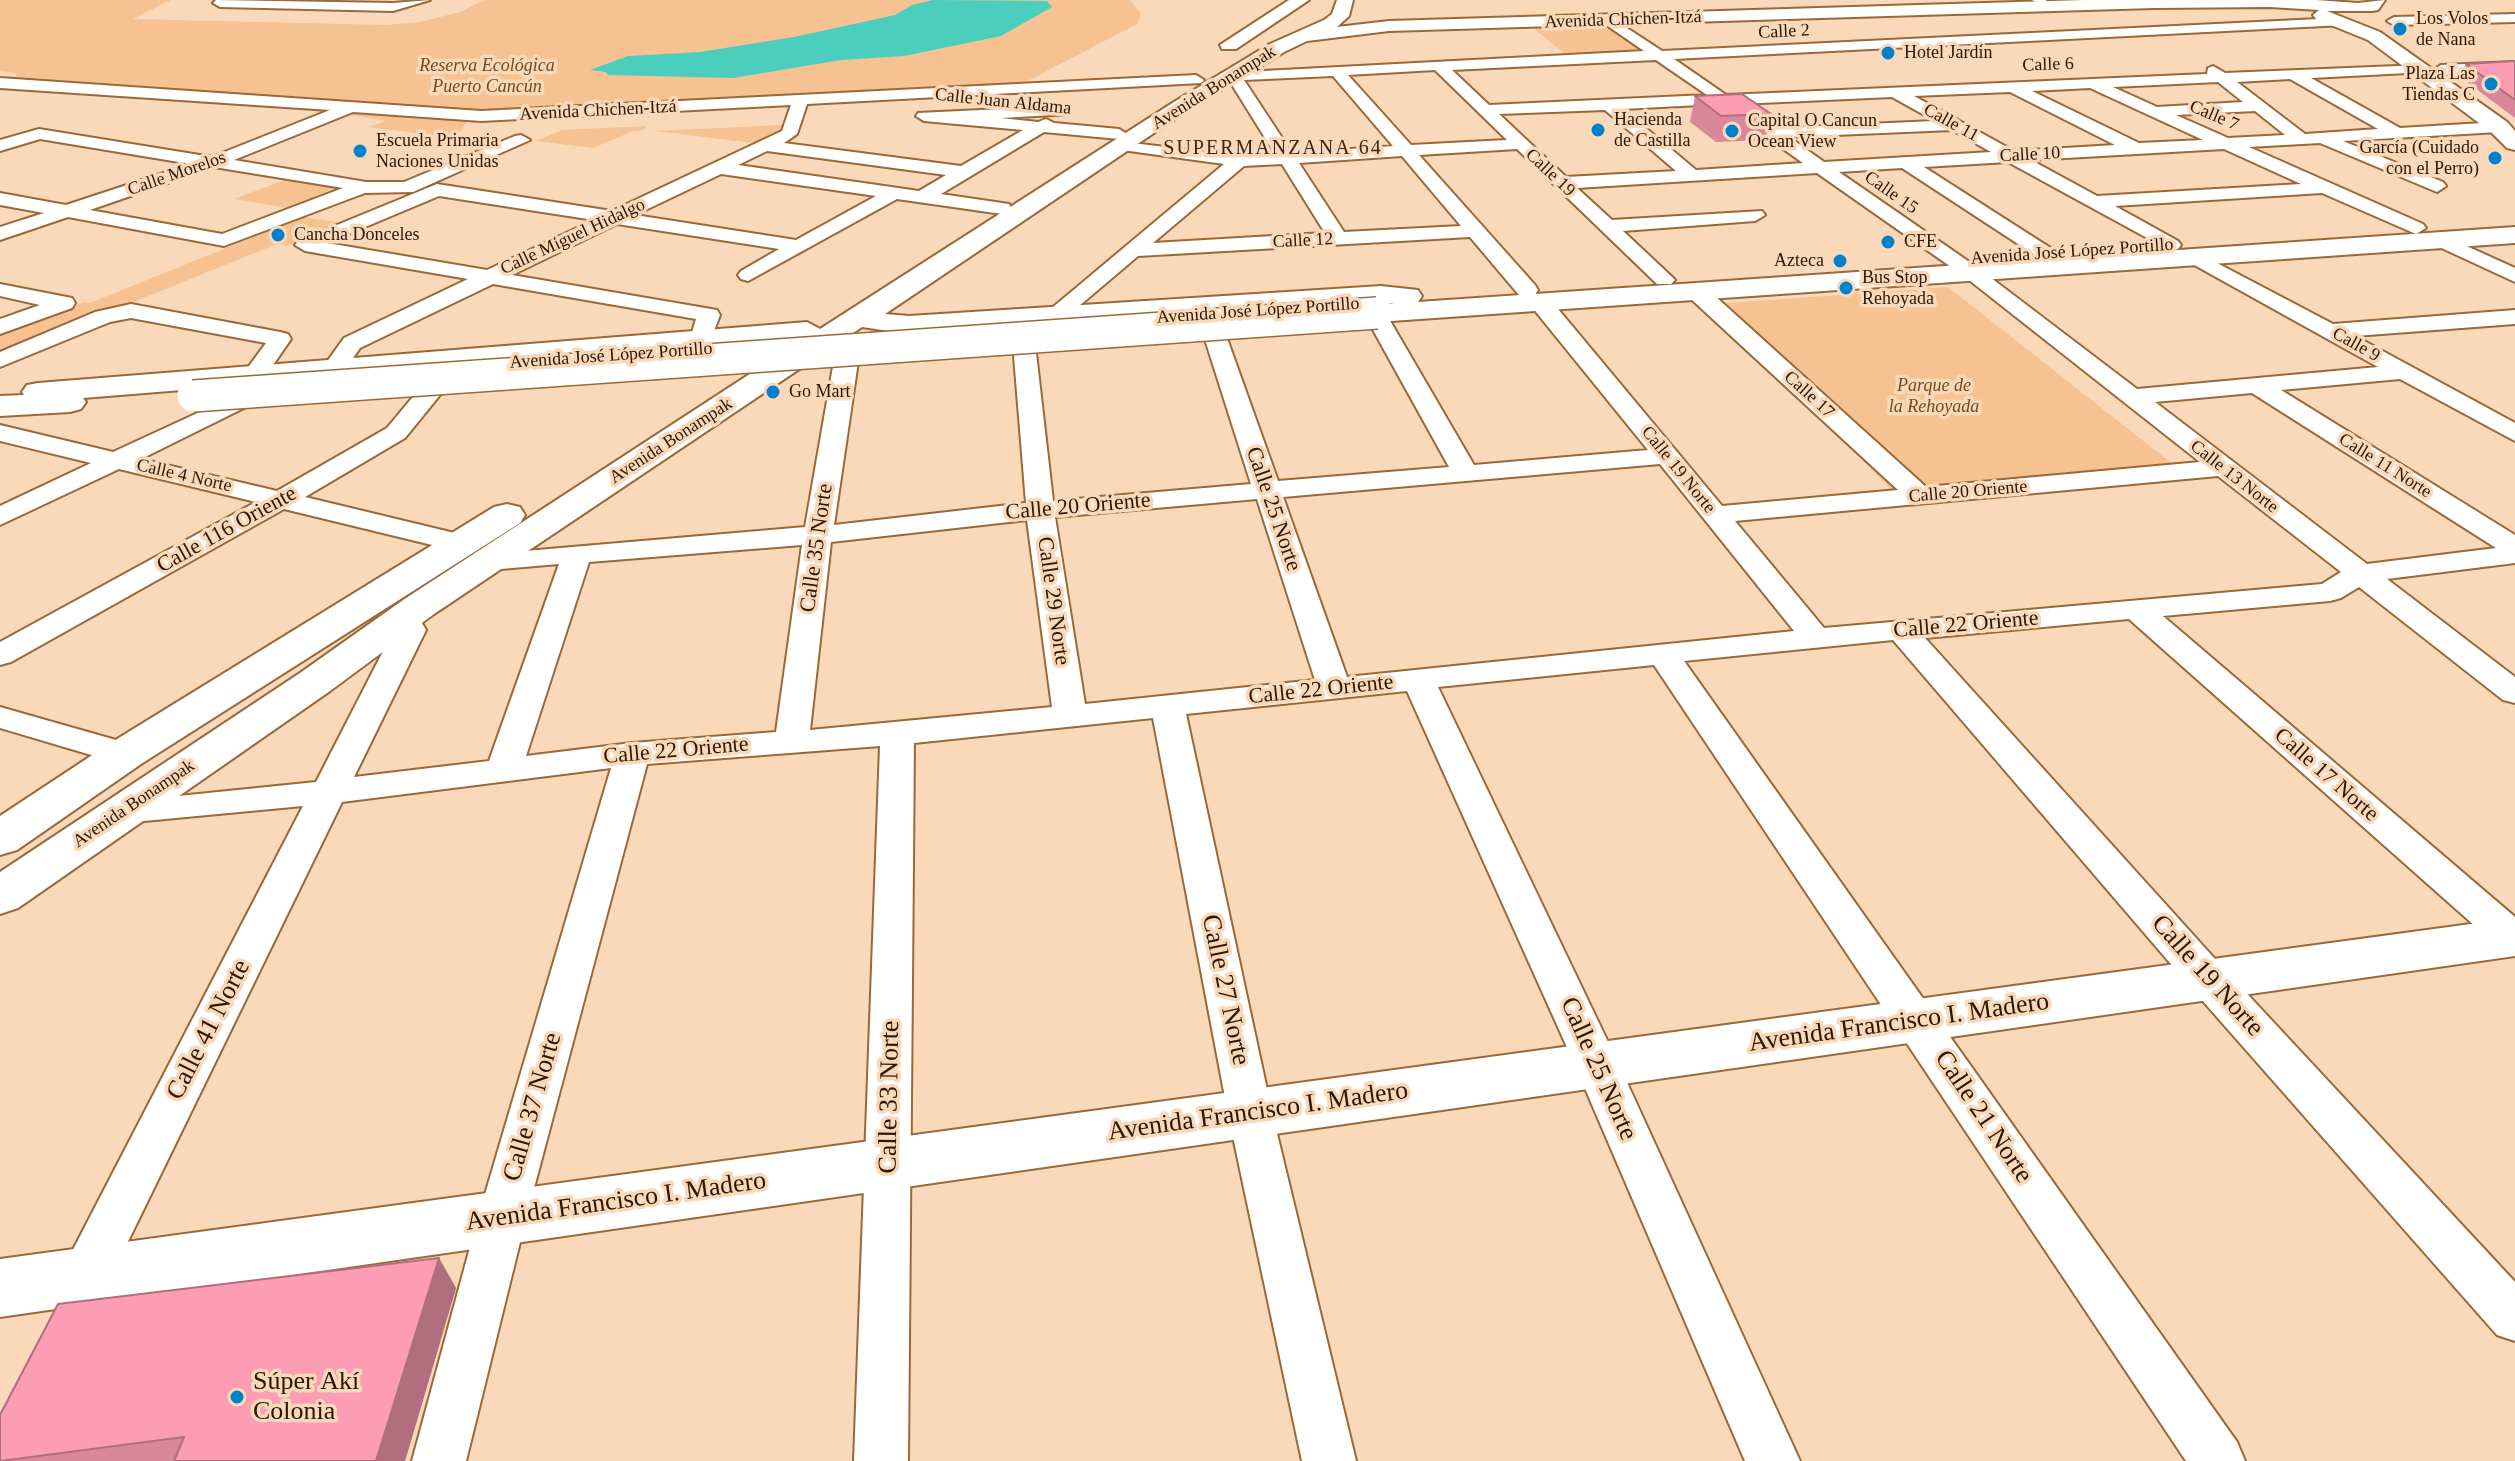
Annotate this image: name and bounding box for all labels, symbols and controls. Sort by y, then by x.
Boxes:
street label: Avenida Chichen-Itzá [1544,6,1702,34]
place label: Los Volos de Nana [2416,8,2488,50]
street label: Calle 2 [1758,20,1810,44]
marker: Los Volos de Nana [2391,20,2409,38]
street label: Avenida Bonampak [1148,41,1280,135]
place label: Hotel Jardin [1904,42,1992,64]
marker: Hotel Jardin [1879,44,1897,62]
street label: Calle 6 [2022,53,2074,77]
park label: Reserva Ecológica Puerto Cancún [419,55,555,98]
place label: Plaza Las Tiendas C [2402,63,2475,106]
marker: Plaza Las Tiendas C [2482,75,2500,93]
street label: Calle Juan Aldama [934,84,1072,120]
street label: Avenida Chichen-Itzá [519,96,677,126]
street label: Calle 7 [2186,96,2242,136]
street label: Calle 11 [1920,99,1982,147]
place label: Hacienda de Castilla [1614,109,1690,152]
place label: Capital O Cancun Ocean View [1748,110,1877,152]
marker: Hacienda de Castilla [1589,121,1607,139]
marker: Capital O Cancun Ocean View [1723,122,1741,140]
place label: Escuela Primaria Naciones Unidas [376,130,498,172]
district label: SUPERMANZANA 64 [1163,137,1383,161]
place label: García (Cuidado con el Perro) [2360,137,2479,180]
marker: Escuela Primaria Naciones Unidas [351,142,369,160]
street label: Calle 10 [1999,143,2061,167]
street label: Calle 19 [1521,144,1579,202]
street label: Calle Morelos [125,147,229,201]
marker: García (Cuidado con el Perro) [2486,149,2504,167]
street label: Calle 15 [1860,167,1922,219]
street label: Calle Miguel Hidalgo [497,194,649,280]
place label: Cancha Donceles [294,224,419,246]
marker: Cancha Donceles [269,226,287,244]
street label: Calle 12 [1272,229,1334,253]
place label: CFE [1904,231,1937,253]
marker: CFE [1879,233,1897,251]
street label: Avenida José López Portillo [1970,234,2174,270]
place label: Azteca [1774,250,1824,272]
marker: Azteca [1831,252,1849,270]
place label: Bus Stop Rehoyada [1862,267,1934,310]
marker: Bus Stop Rehoyada [1837,279,1855,297]
street label: Avenida José López Portillo [1156,293,1360,329]
street label: Calle 9 [2328,323,2384,367]
street label: Avenida José López Portillo [509,338,713,374]
street label: Calle 17 [1779,367,1839,423]
park label: Parque de la Rehoyada [1889,375,1979,418]
place label: Go Mart [789,381,850,403]
marker: Go Mart [764,383,782,401]
street label: Avenida Bonampak [606,393,736,489]
street label: Calle 19 Norte [1636,422,1720,518]
street label: Calle 11 Norte [2335,429,2435,503]
street label: Calle 13 Norte [2186,436,2282,518]
street label: Calle 25 Norte [1239,443,1307,575]
street label: Calle 4 Norte [134,455,234,497]
street label: Calle 20 Oriente [1908,476,2028,508]
street label: Calle 116 Oriente [153,481,301,579]
street label: Calle 35 Norte [795,482,839,614]
street label: Calle 20 Oriente [1004,488,1152,526]
street label: Calle 29 Norte [1031,535,1075,667]
street label: Calle 22 Oriente [1892,606,2040,644]
street label: Calle 22 Oriente [1247,669,1395,711]
street label: Calle 17 Norte [2268,723,2384,827]
street label: Calle 22 Oriente [602,732,750,770]
street label: Avenida Bonampak [69,755,199,853]
street label: Calle 19 Norte [2144,909,2270,1043]
street label: Calle 27 Norte [1194,912,1256,1068]
street label: Calle 41 Norte [160,955,258,1105]
street label: Avenida Francisco I. Madero [1747,986,2051,1060]
street label: Calle 25 Norte [1553,993,1643,1145]
street label: Calle 33 Norte [873,1020,907,1174]
street label: Calle 37 Norte [497,1029,569,1185]
street label: Calle 21 Norte [1927,1045,2039,1189]
street label: Avenida Francisco I. Madero [1106,1075,1410,1149]
street label: Avenida Francisco I. Madero [464,1165,768,1239]
place label: Súper Akí Colonia [253,1366,359,1428]
marker: Súper Akí Colonia [228,1388,246,1406]

